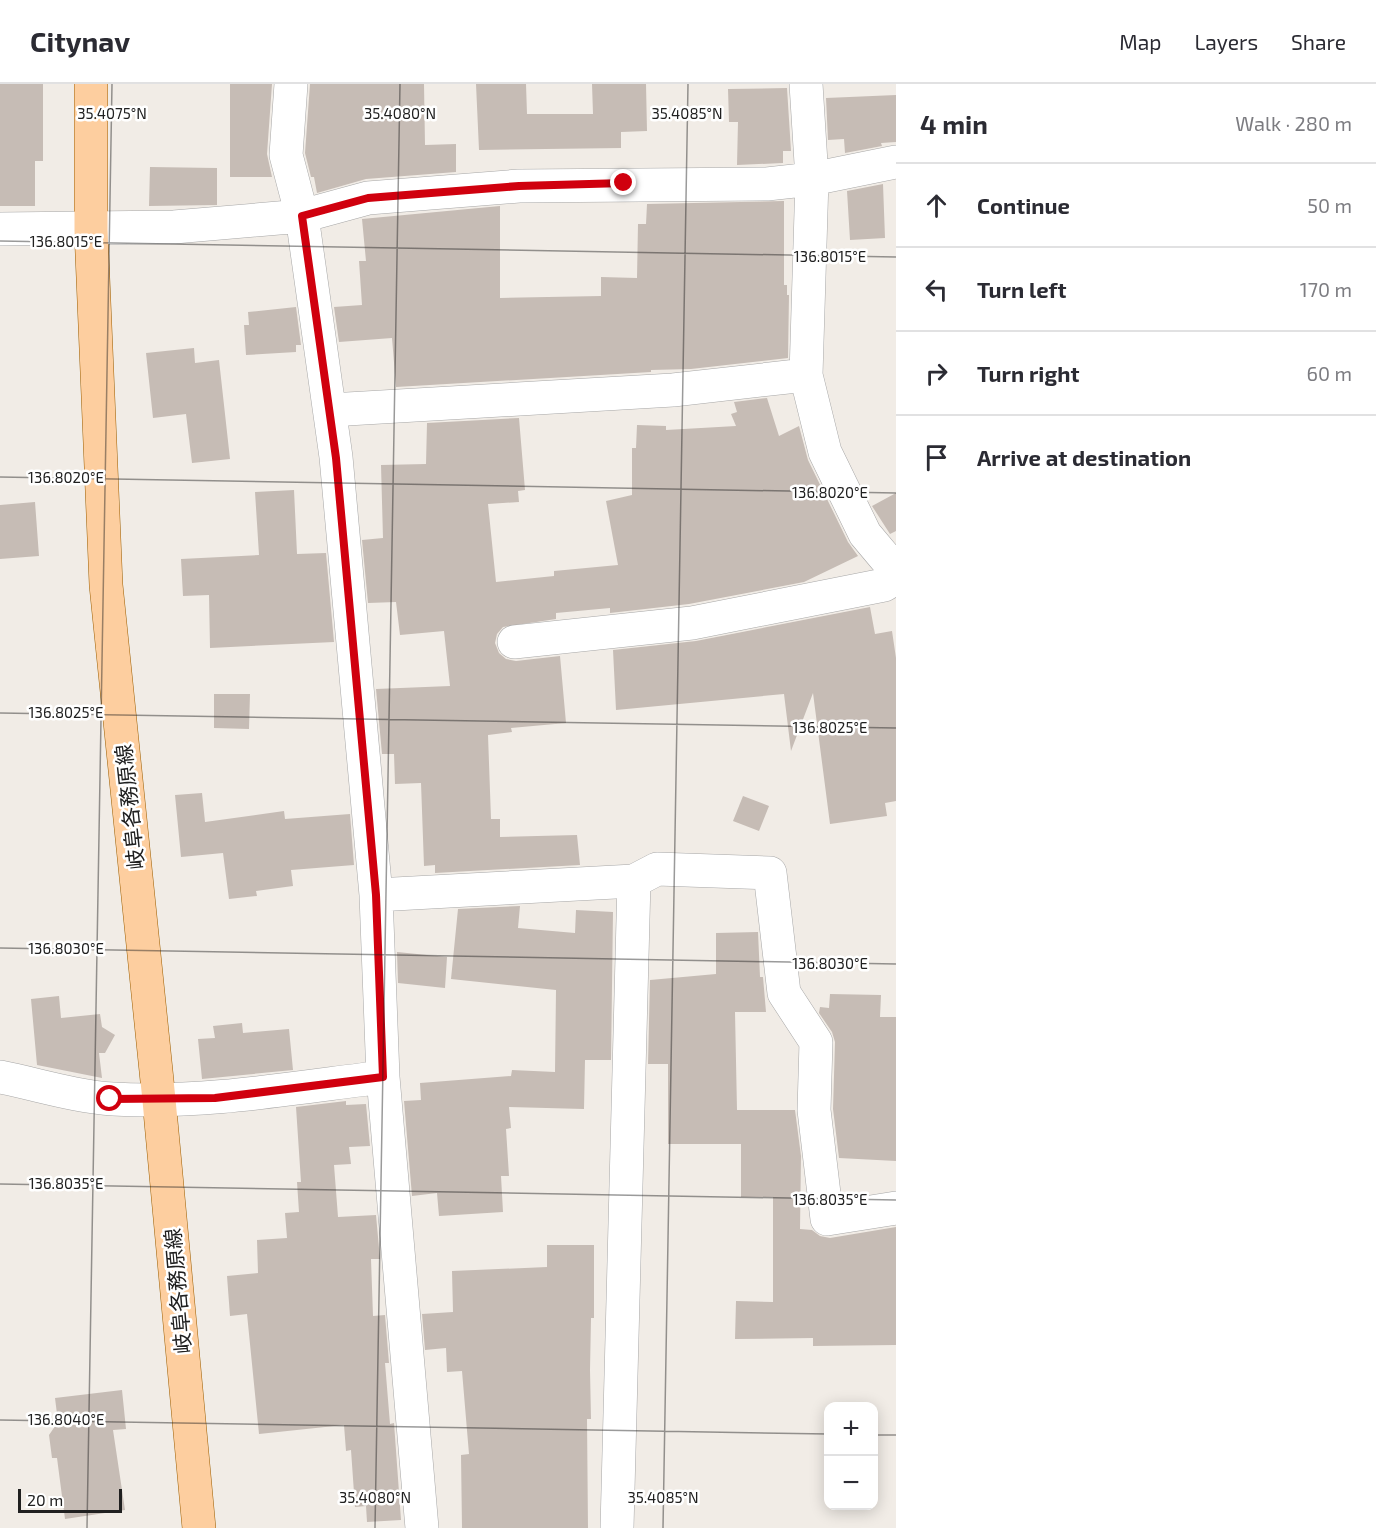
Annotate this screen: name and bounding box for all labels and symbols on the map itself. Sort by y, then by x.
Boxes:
text: 35.4075°N [77,104,147,122]
text: 35.4080°N [364,104,436,122]
text: 35.4085°N [651,104,723,122]
route end [610,169,636,195]
text: 136.8015°E [30,232,102,250]
text: 136.8015°E [794,247,866,265]
text: 136.8020°E [28,468,104,486]
text: 136.8020°E [792,483,868,501]
text: 136.8025°E [29,703,103,721]
text: 136.8025°E [793,718,867,736]
street label: 岐阜各務原線 [110,743,148,871]
text: 136.8030°E [28,939,104,957]
text: 136.8030°E [792,954,868,972]
route start [96,1085,122,1111]
text: 136.8035°E [29,1174,103,1192]
text: 136.8035°E [793,1190,867,1208]
street label: 岐阜各務原線 [159,1227,195,1355]
text: 136.8040°E [28,1410,104,1428]
scale bar [18,1486,122,1514]
text: 35.4080°N [339,1488,411,1506]
text: 35.4085°N [627,1488,699,1506]

